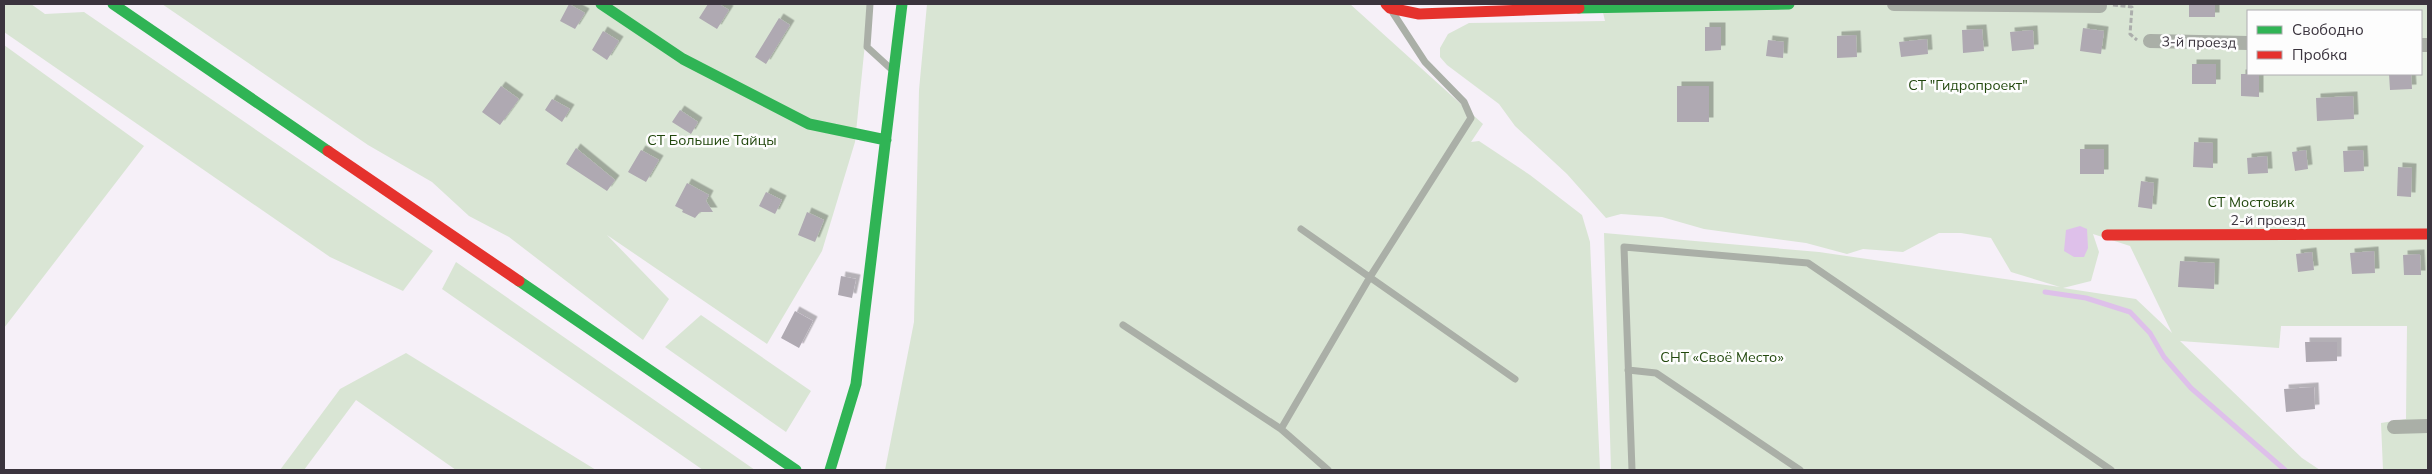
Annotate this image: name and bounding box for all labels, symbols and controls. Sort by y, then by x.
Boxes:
legend [2247,10,2422,75]
text: Свободно [2292,20,2364,39]
street label: 3-й проезд [2161,32,2237,52]
text: Пробка [2292,45,2347,64]
park label: СТ "Гидропроект" [1908,76,2028,94]
park label: СТ Большие Тайцы [647,131,777,149]
park label: СТ Мостовик [2208,193,2295,211]
street label: 2-й проезд [2231,211,2306,229]
park label: СНТ «Своё Место» [1660,348,1784,366]

